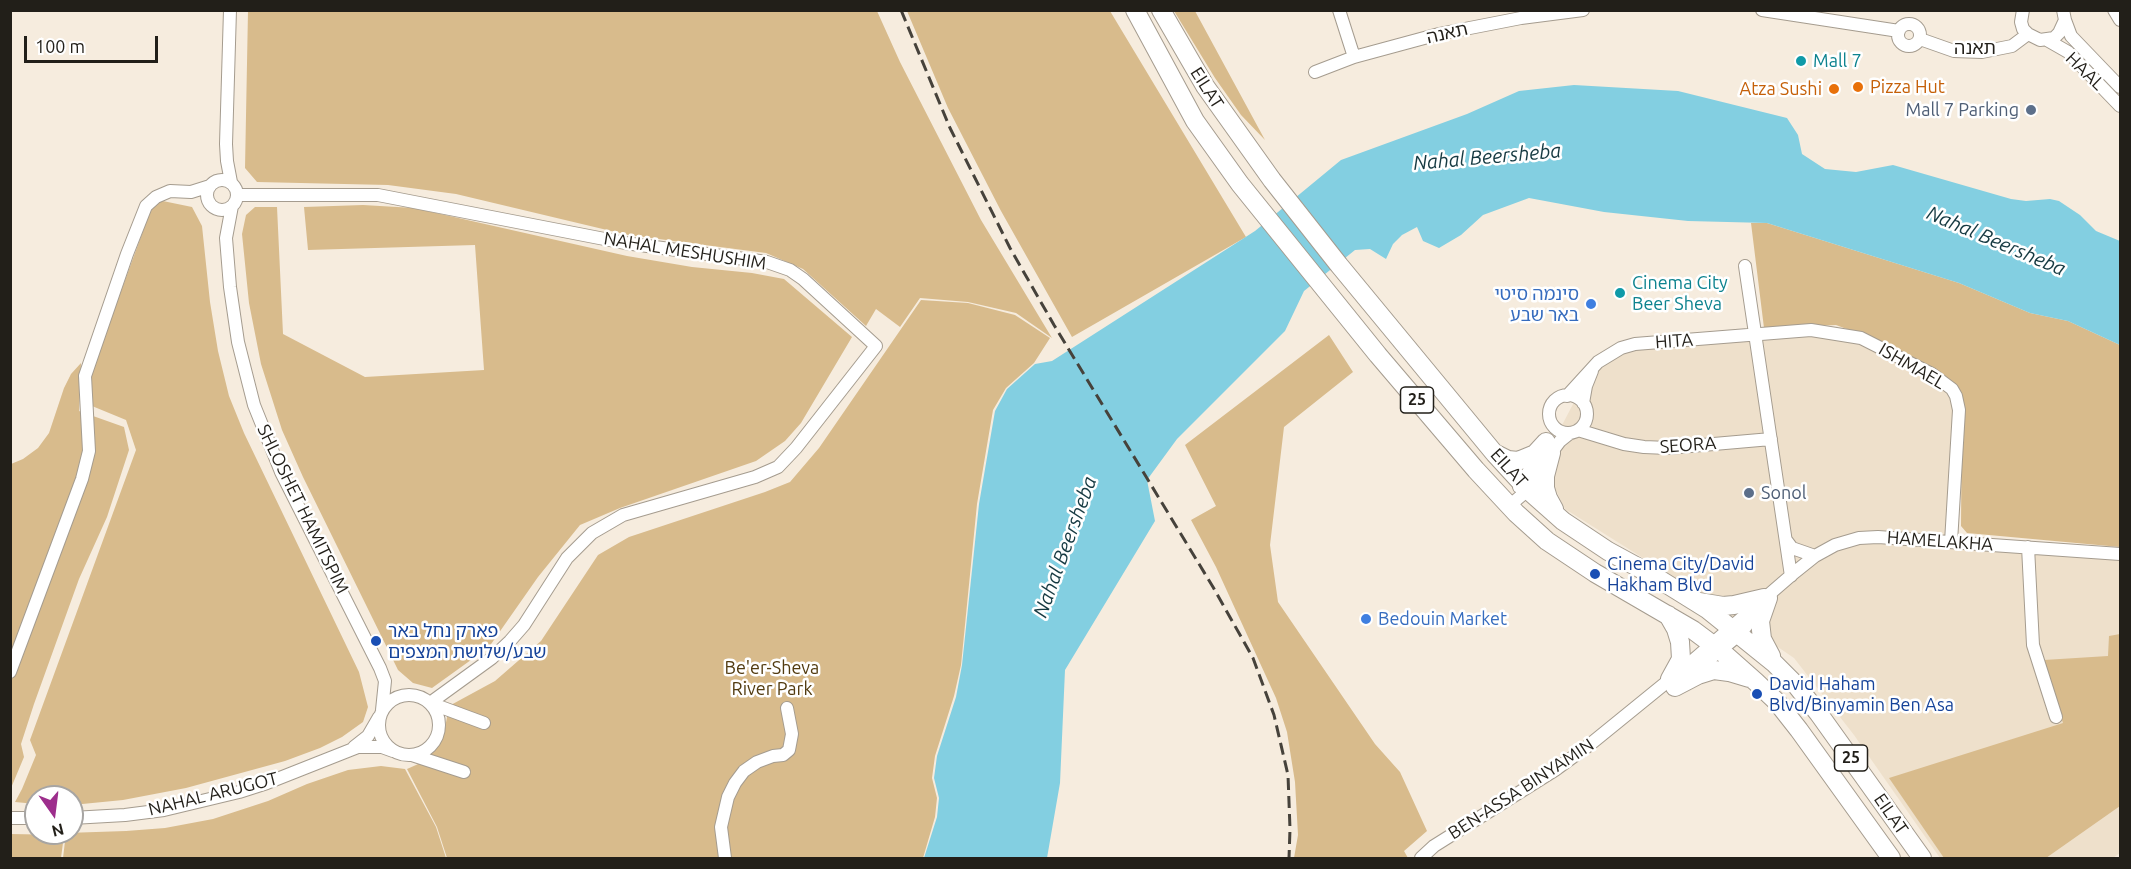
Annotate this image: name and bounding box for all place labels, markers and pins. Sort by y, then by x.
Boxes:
place label: Mall 7 [1813,50,1862,72]
marker: Mall 7 [1794,54,1808,68]
place label: Pizza Hut [1870,76,1945,98]
place label: Atza Sushi [1739,78,1822,100]
marker: Pizza Hut [1851,80,1865,94]
marker: Atza Sushi [1827,82,1841,96]
place label: Mall 7 Parking [1906,99,2019,121]
marker: Mall 7 Parking [2024,103,2038,117]
place label: Cinema City Beer Sheva [1632,272,1728,314]
place label: סינמה סיטי באר שבע [1495,283,1579,326]
marker: Cinema City Beer Sheva [1613,286,1627,300]
marker: סינמה סיטי באר שבע [1584,297,1598,311]
place label: Sonol [1761,482,1806,504]
marker: Sonol [1742,486,1756,500]
place label: Cinema City/David Hakham Blvd [1607,553,1755,596]
marker: Cinema City/David Hakham Blvd [1588,567,1602,581]
place label: Bedouin Market [1378,608,1507,630]
marker: Bedouin Market [1359,612,1373,626]
place label: פארק נחל באר שבע/שלושת המצפים [388,620,546,662]
marker: פארק נחל באר שבע/שלושת המצפים [369,634,383,648]
place label: David Haham Blvd/Binyamin Ben Asa [1769,673,1954,716]
marker: David Haham Blvd/Binyamin Ben Asa [1750,687,1764,701]

